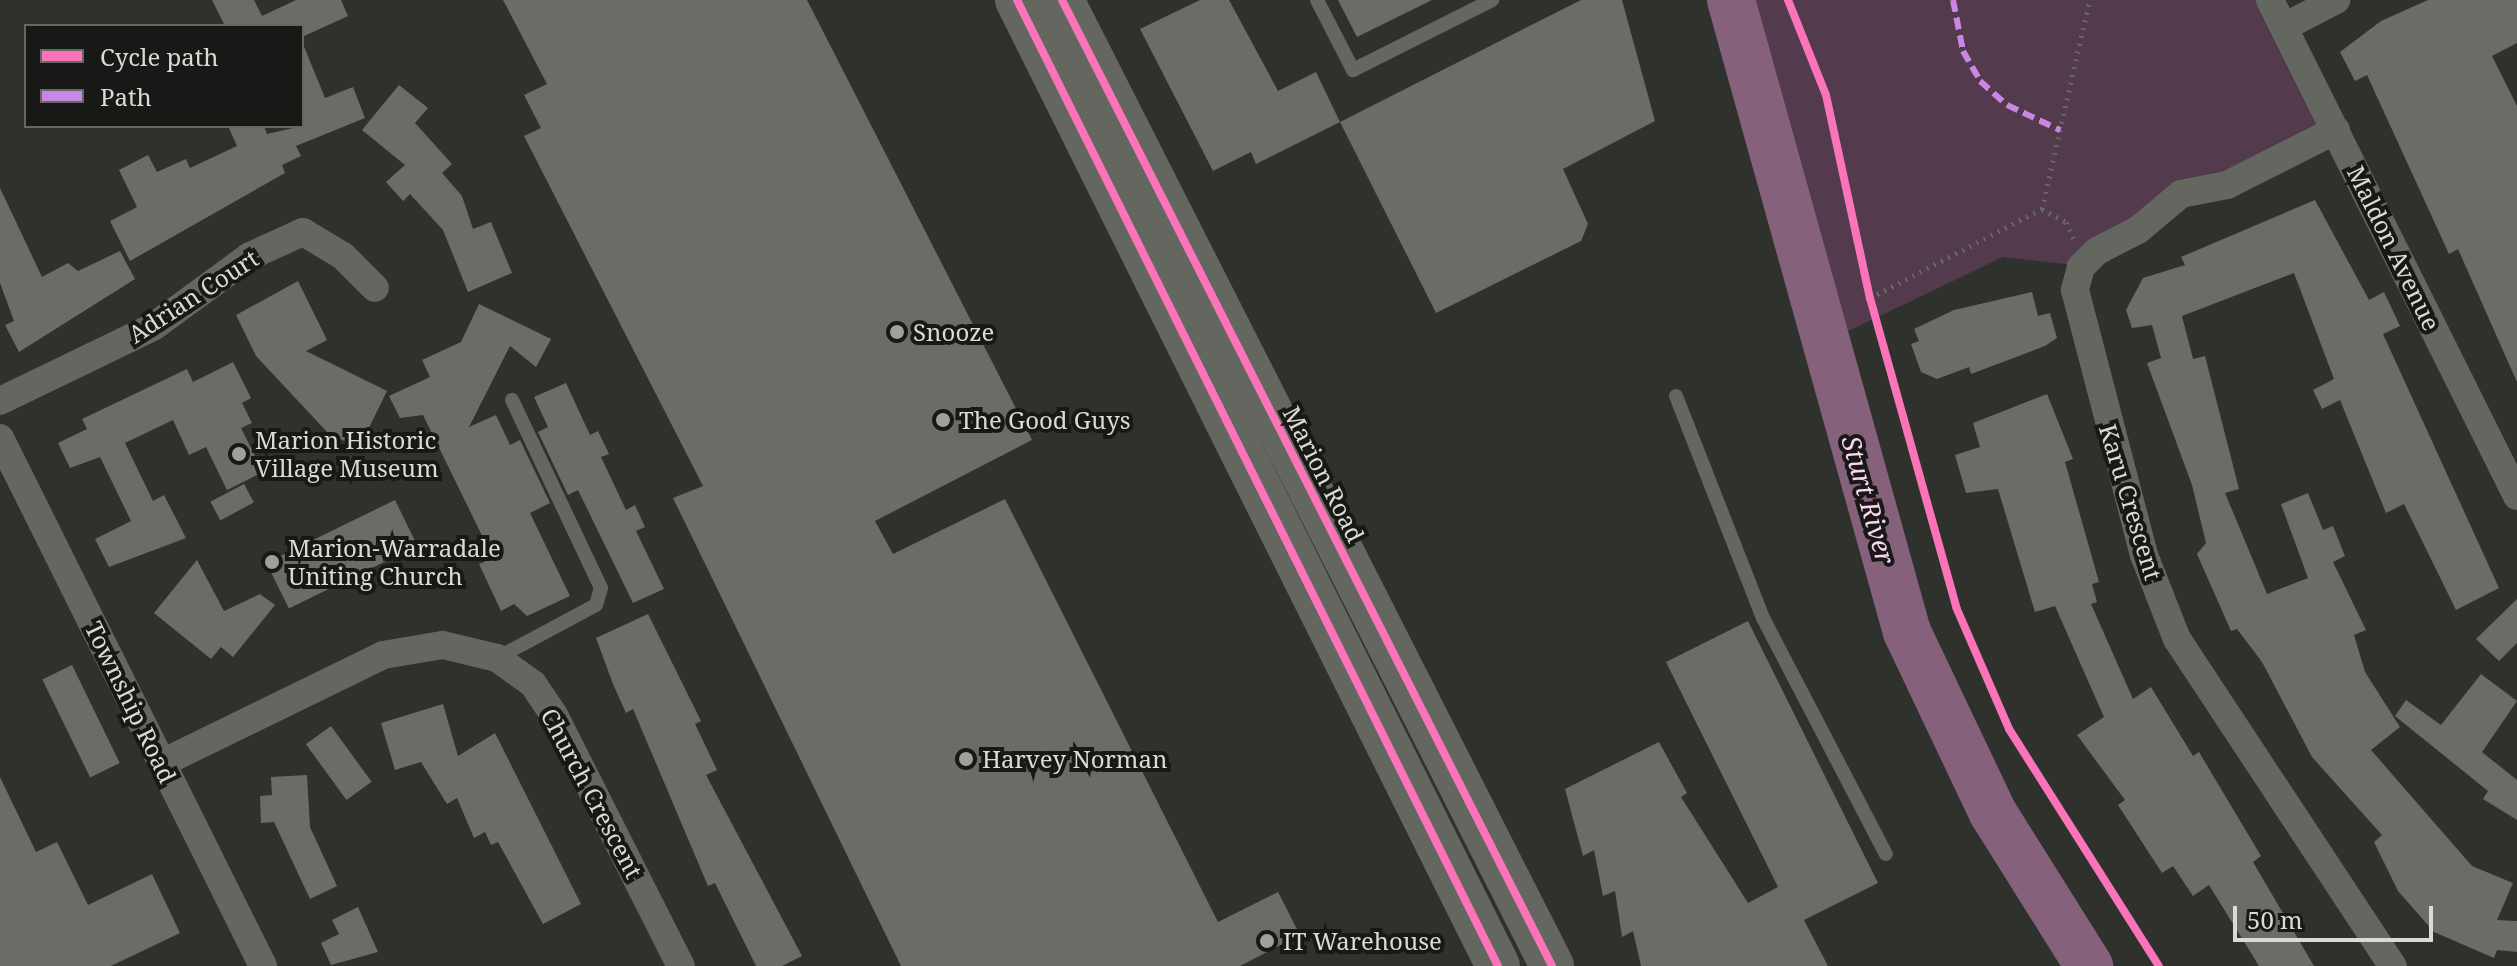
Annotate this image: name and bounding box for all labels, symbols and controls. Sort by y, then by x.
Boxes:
legend [24,24,304,128]
text: Cycle path [100,40,219,73]
text: Path [100,80,152,113]
street label: Maldon Avenue [2342,161,2446,335]
street label: Adrian Court [123,243,263,349]
place label: Snooze [913,318,994,346]
marker: Snooze [888,323,906,341]
street label: Marion Road [1277,401,1371,547]
place label: The Good Guys [959,406,1131,434]
marker: The Good Guys [934,411,952,429]
street label: Karu Crescent [2094,421,2168,583]
place label: Marion Historic Village Museum [255,426,439,482]
water label: Sturt River [1835,432,1901,568]
marker: Marion Historic Village Museum [230,445,248,463]
place label: Marion-Warradale Uniting Church [288,534,501,590]
marker: Marion-Warradale Uniting Church [263,553,281,571]
street label: Township Road [79,617,183,787]
street label: Church Crescent [535,703,649,883]
place label: Harvey Norman [982,745,1168,773]
marker: Harvey Norman [957,750,975,768]
scale bar [2237,890,2437,940]
text: 50 m [2247,903,2303,936]
place label: IT Warehouse [1283,927,1442,955]
marker: IT Warehouse [1258,932,1276,950]

